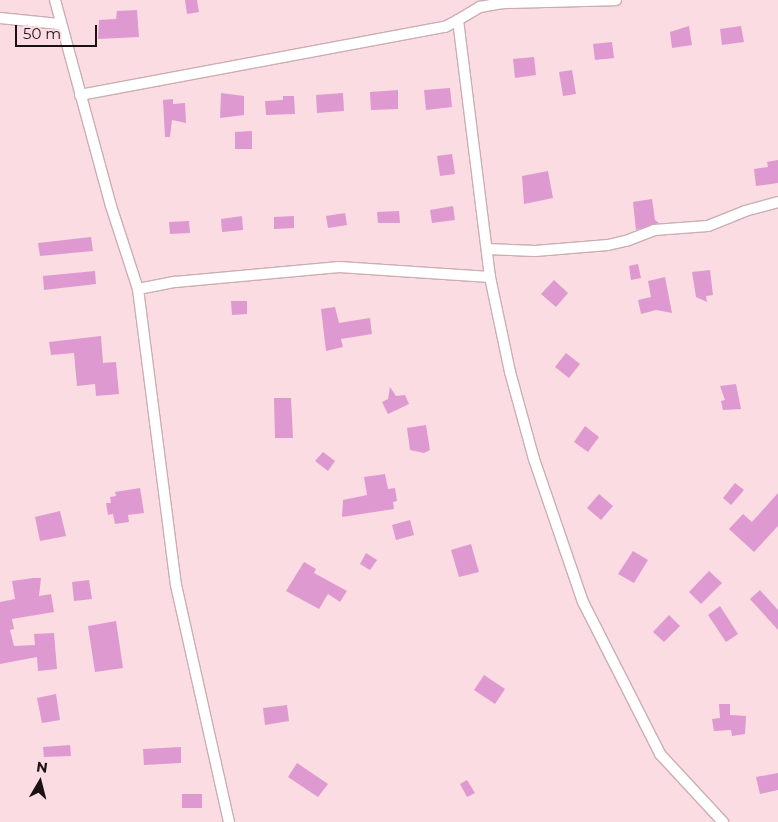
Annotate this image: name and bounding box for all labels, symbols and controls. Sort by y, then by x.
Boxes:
scale bar [18,15,100,47]
text: 50 m [23,24,61,43]
north arrow [15,757,65,807]
text: N [35,757,49,777]

